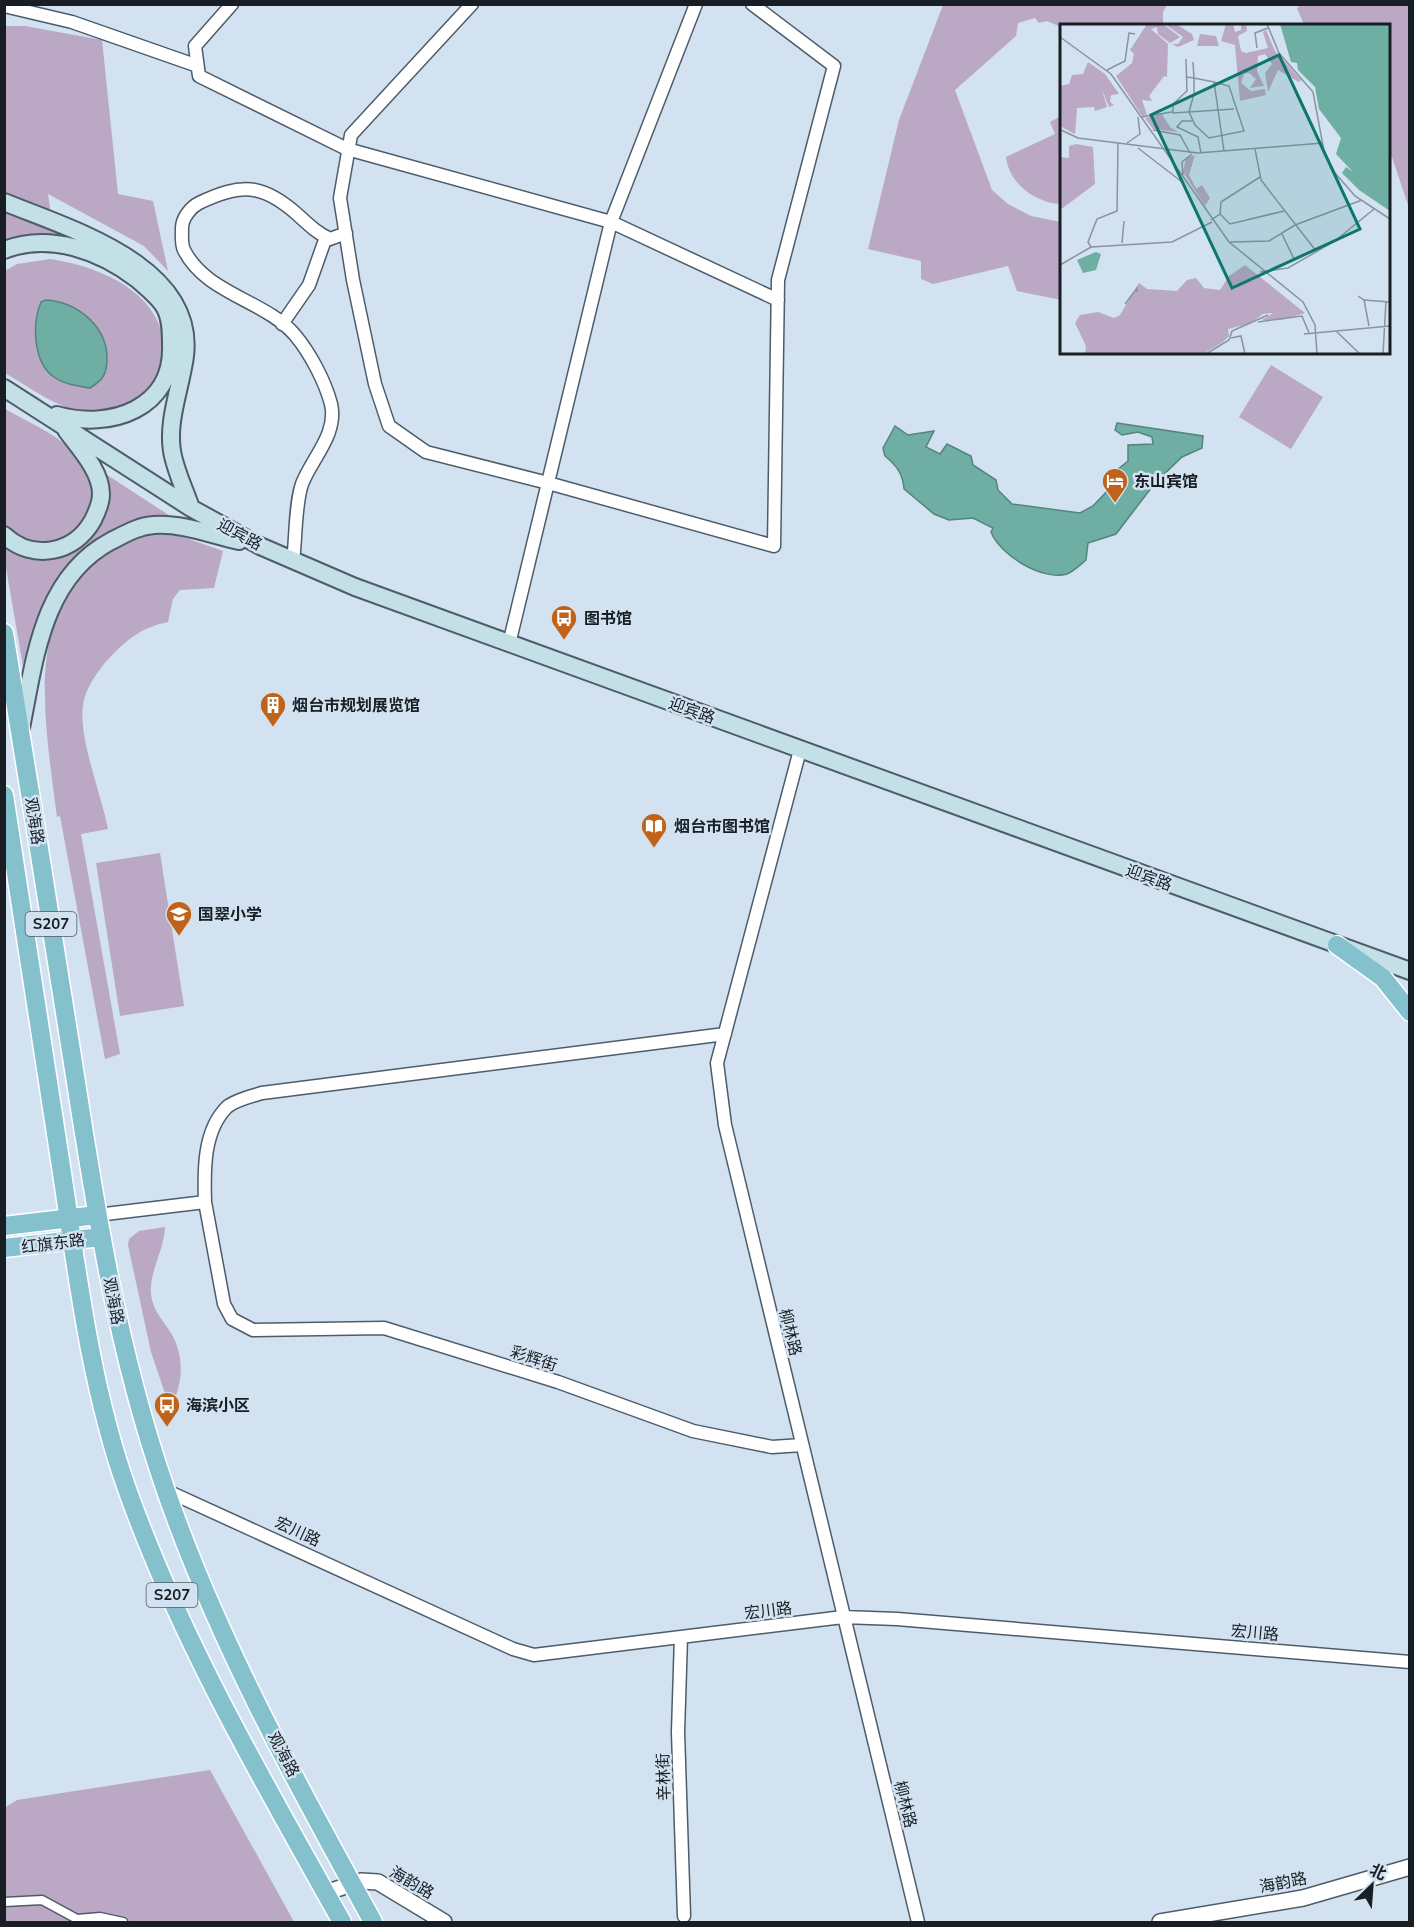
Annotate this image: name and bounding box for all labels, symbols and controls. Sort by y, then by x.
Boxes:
inset map [1060,24,1390,354]
hotel icon: 东山宾馆 [1100,466,1130,504]
place label: 东山宾馆 [1134,471,1198,493]
street label: 迎宾路 [213,514,266,556]
bus stop icon: 图书馆 [549,603,579,641]
place label: 图书馆 [584,608,632,630]
building icon: 烟台市规划展览馆 [258,690,288,728]
street label: 迎宾路 [665,692,718,729]
place label: 烟台市规划展览馆 [292,695,420,717]
street label: 观海路 [19,796,49,847]
library icon: 烟台市图书馆 [639,811,669,849]
place label: 烟台市图书馆 [674,816,770,838]
street label: 迎宾路 [1122,859,1175,896]
school or university icon: 国翠小学 [164,899,194,937]
place label: 国翠小学 [198,904,262,926]
road number: S207 [26,912,76,936]
street label: 红旗东路 [20,1229,86,1259]
street label: 观海路 [98,1276,128,1327]
street label: 柳林路 [774,1306,807,1358]
street label: 彩辉街 [507,1341,560,1377]
bus stop icon: 海滨小区 [152,1390,182,1428]
place label: 海滨小区 [186,1395,250,1417]
street label: 宏川路 [271,1512,324,1552]
road number: S207 [146,1583,198,1607]
street label: 宏川路 [743,1597,793,1625]
street label: 宏川路 [1230,1620,1280,1646]
street label: 观海路 [262,1728,304,1781]
street label: 辛林街 [652,1753,676,1801]
street label: 柳林路 [889,1778,922,1830]
north arrow [1342,1855,1402,1915]
text: 北 [1366,1859,1390,1886]
street label: 海韵路 [385,1861,438,1904]
street label: 海韵路 [1258,1868,1309,1898]

